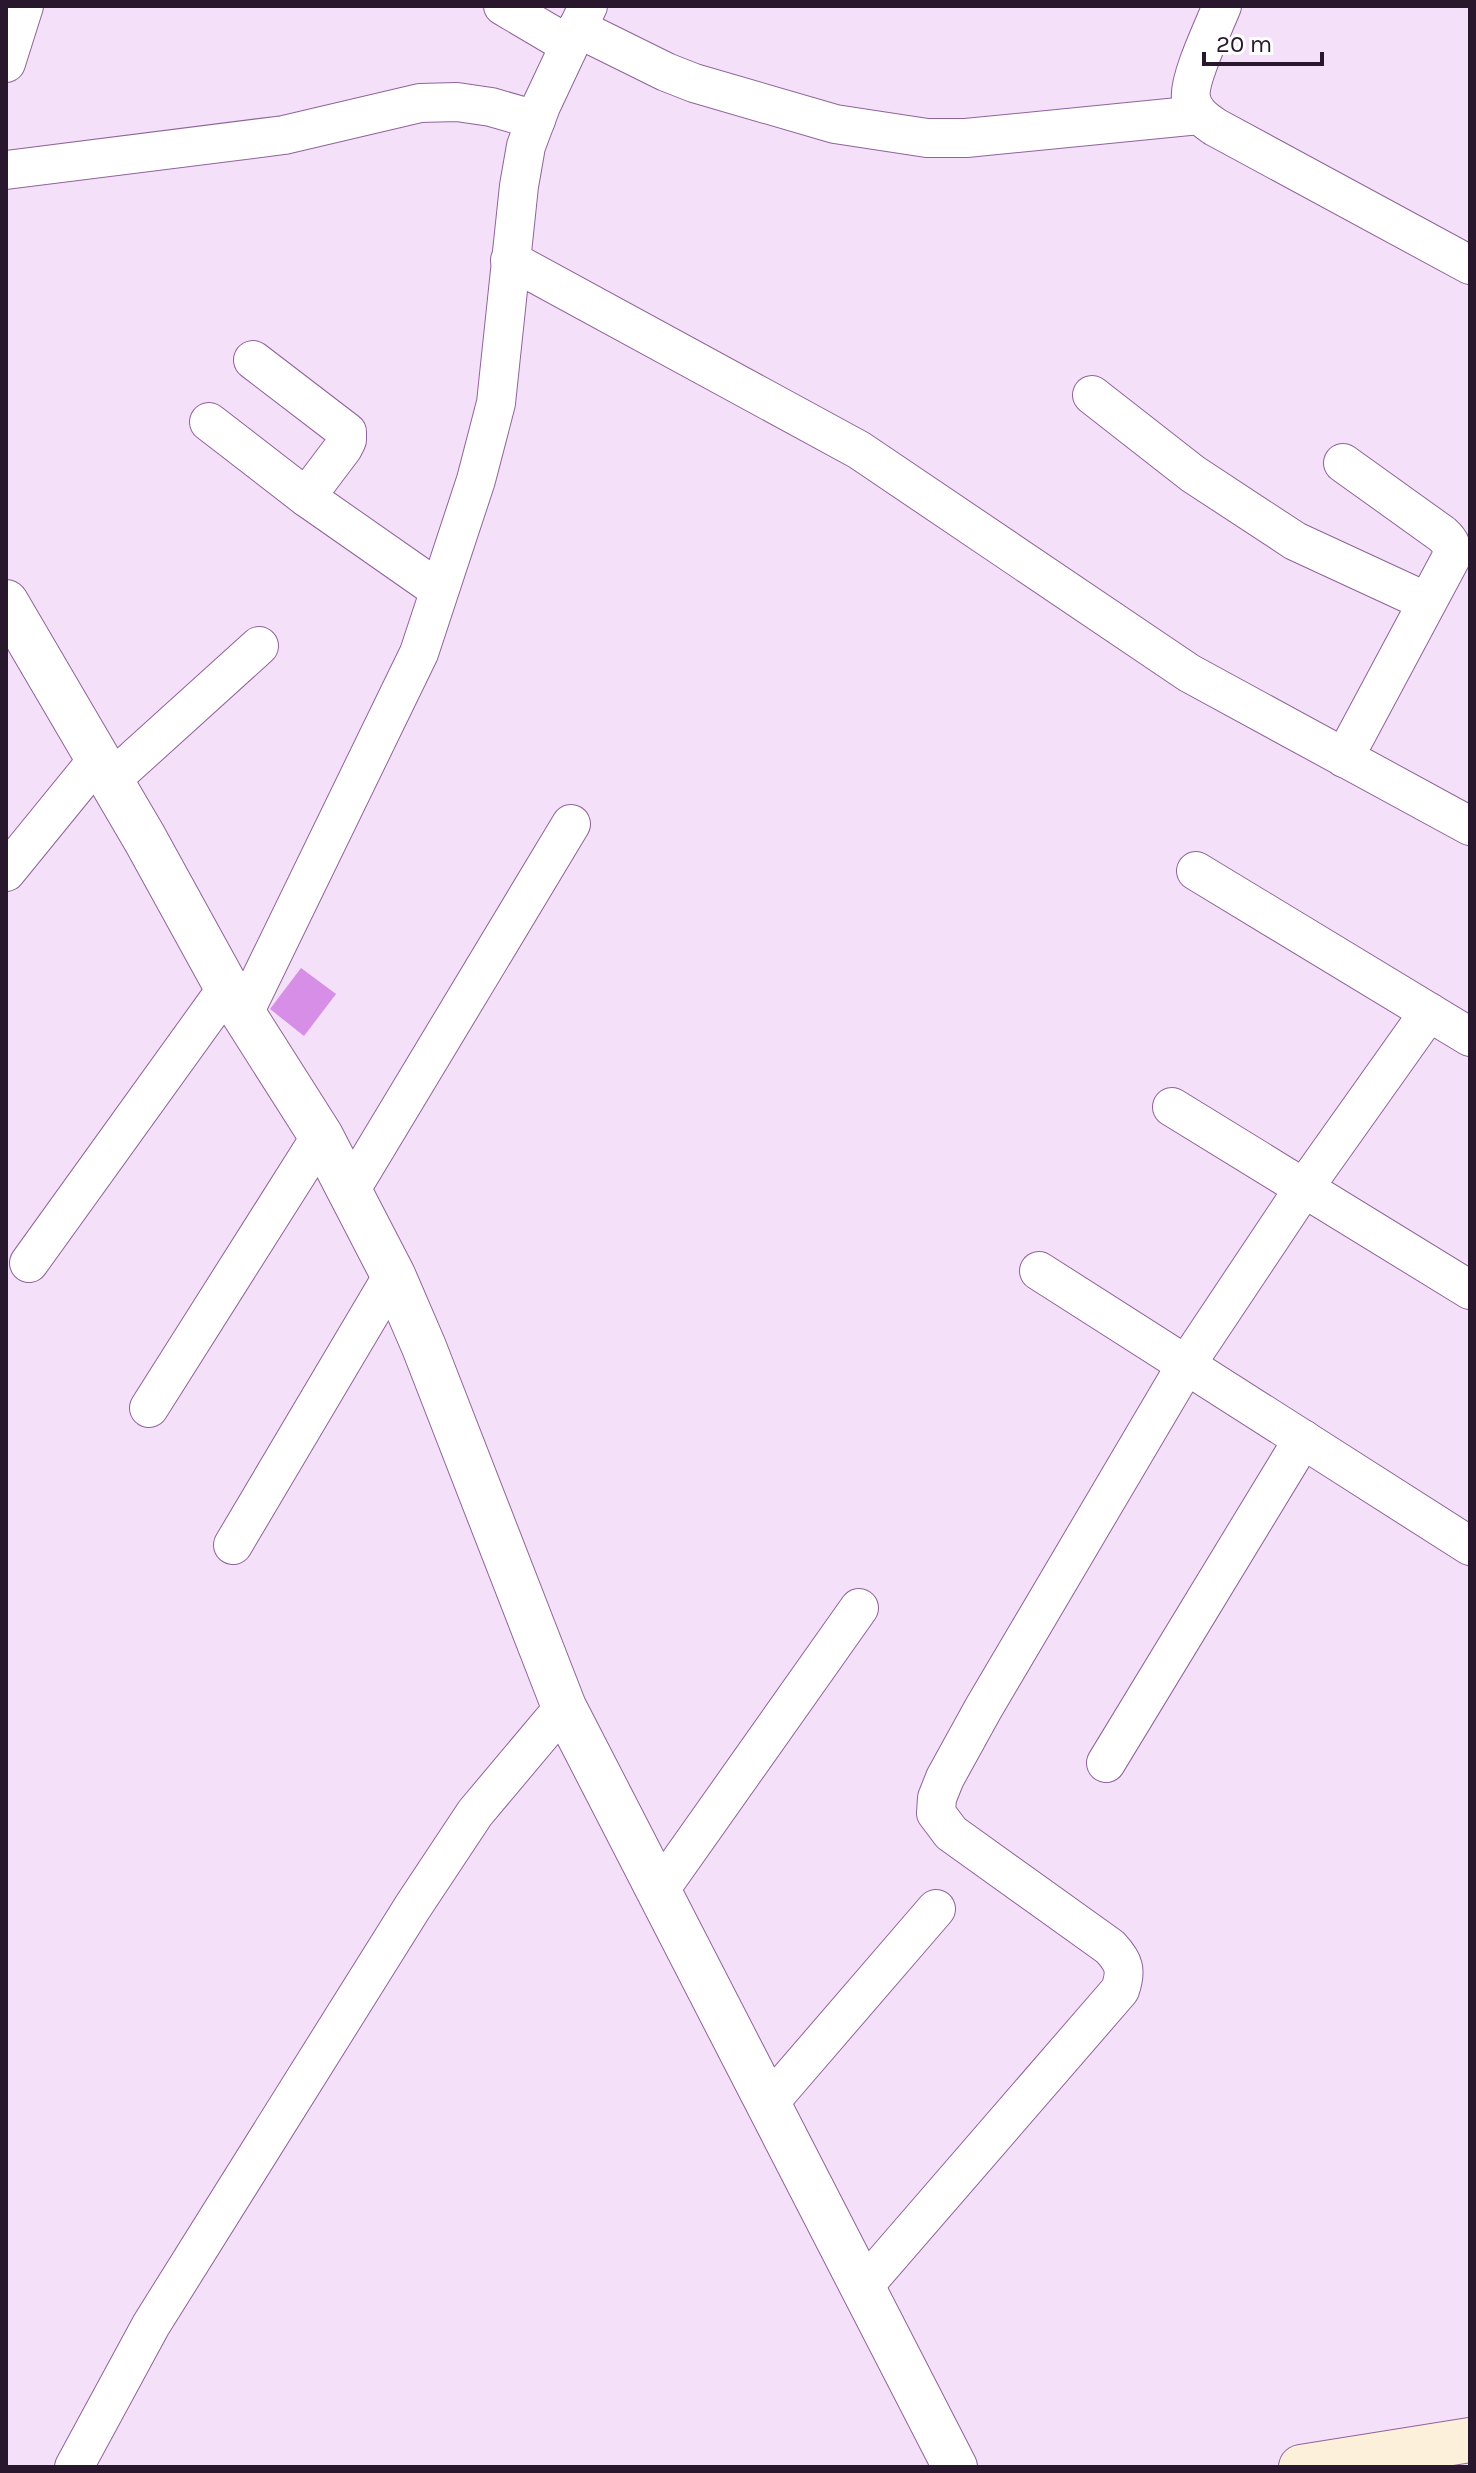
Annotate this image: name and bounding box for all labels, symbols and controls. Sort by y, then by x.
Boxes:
scale bar [1204,16,1322,66]
text: 20 m [1216,30,1272,58]

